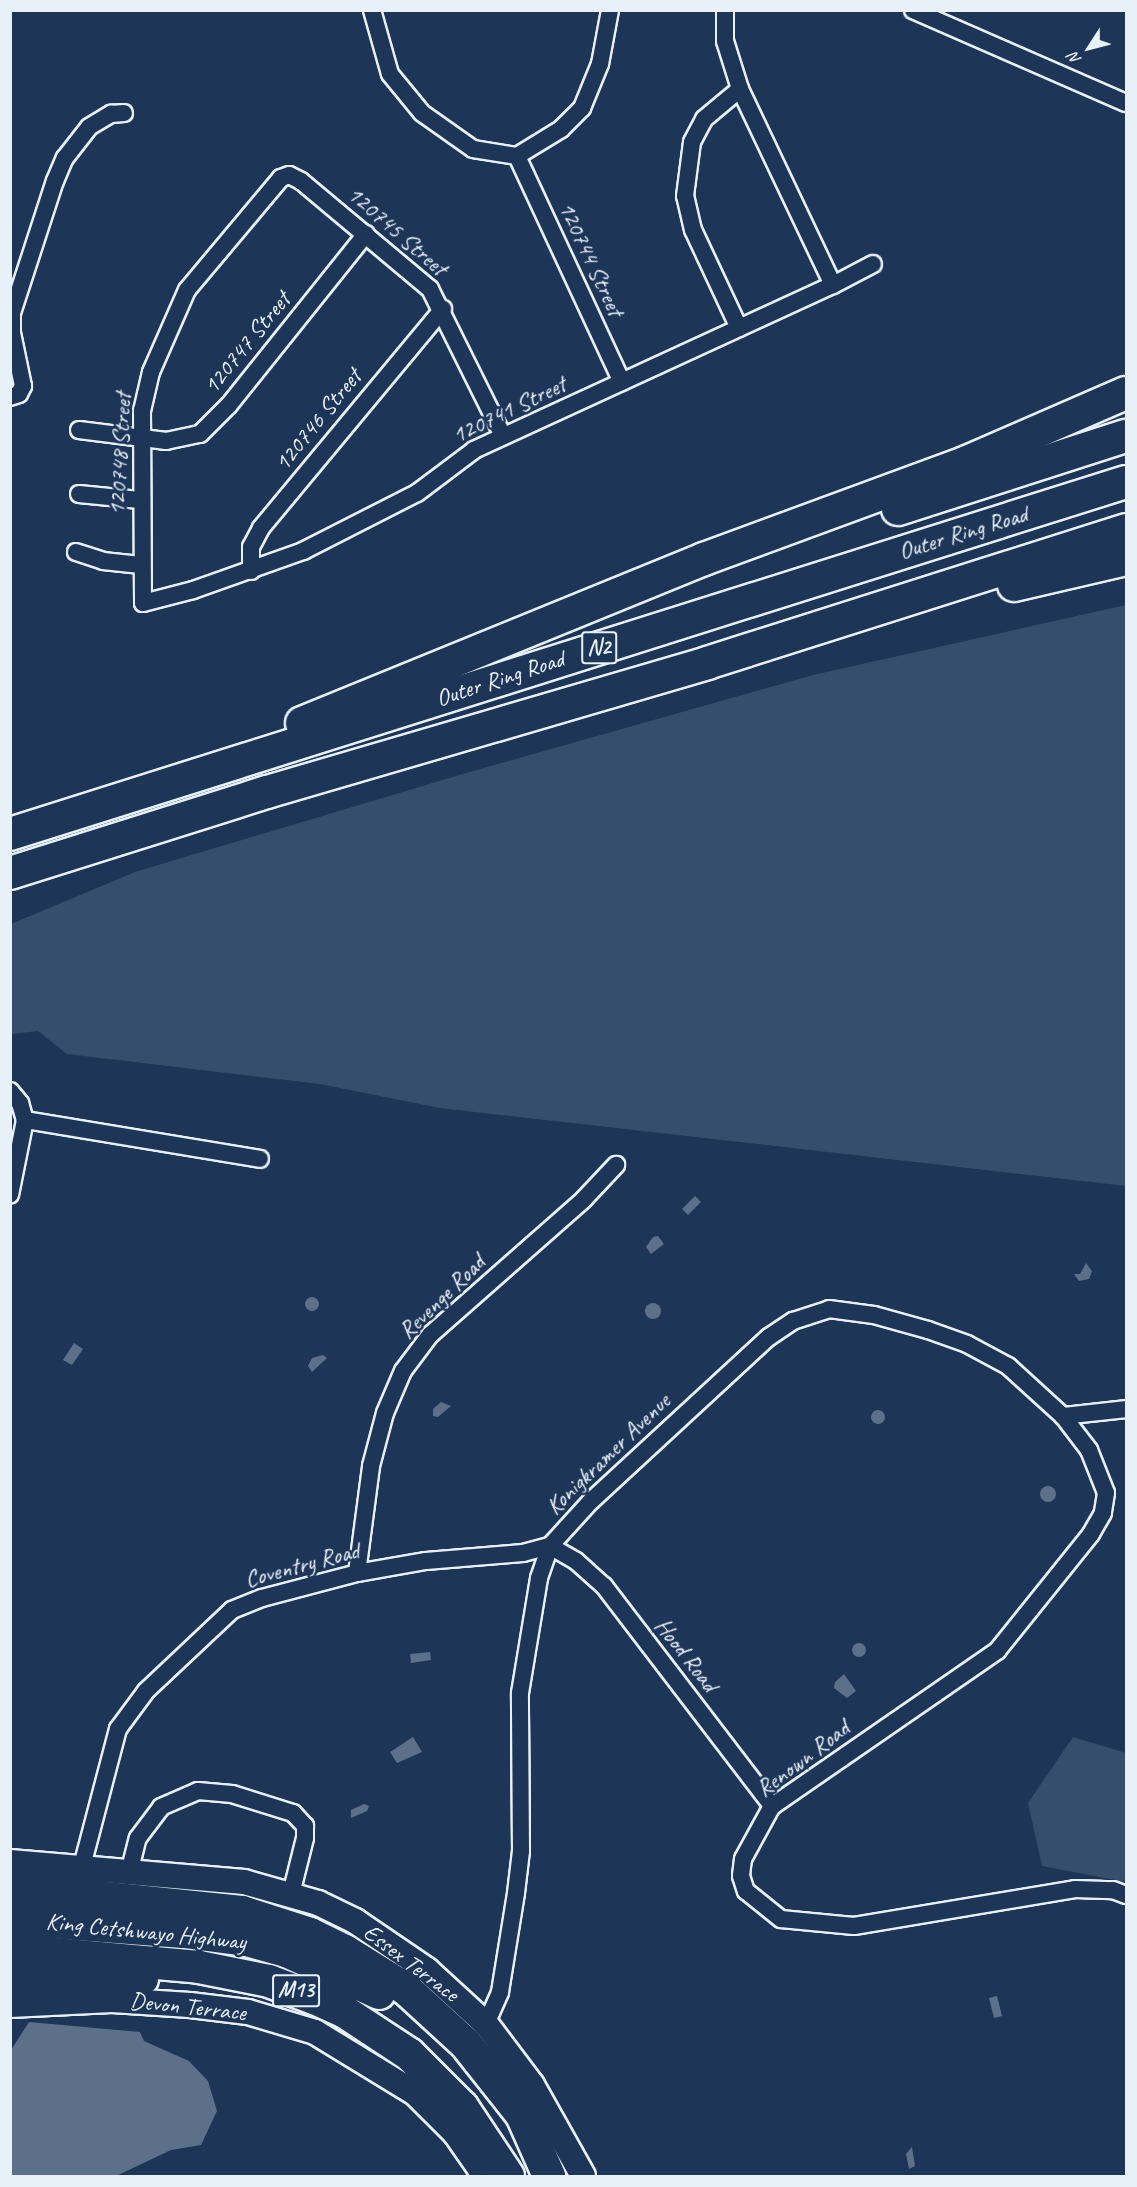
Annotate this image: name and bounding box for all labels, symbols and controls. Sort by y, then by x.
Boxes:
north arrow [1059,18,1119,78]
text: N [1063,49,1085,68]
street label: 120745 Street [341,180,453,282]
street label: 120744 Street [552,197,630,321]
street label: 120747 Street [197,286,297,400]
street label: 120746 Street [268,363,368,477]
street label: 120741 Street [447,370,571,450]
street label: 120748 Street [102,392,138,516]
street label: Outer Ring Road [895,500,1031,566]
road number: N2 [581,629,617,667]
street label: Outer Ring Road [432,645,568,713]
street label: Revenge Road [393,1249,491,1345]
street label: Konigkramer Avenue [540,1387,676,1521]
street label: Coventry Road [242,1536,362,1594]
street label: Hood Road [648,1612,724,1698]
street label: Renown Road [751,1715,855,1803]
street label: King Cetshwayo Highway [45,1907,247,1957]
street label: Essex Terrace [358,1918,464,2008]
road number: M13 [272,1972,320,2010]
street label: Devon Terrace [129,1987,247,2027]

